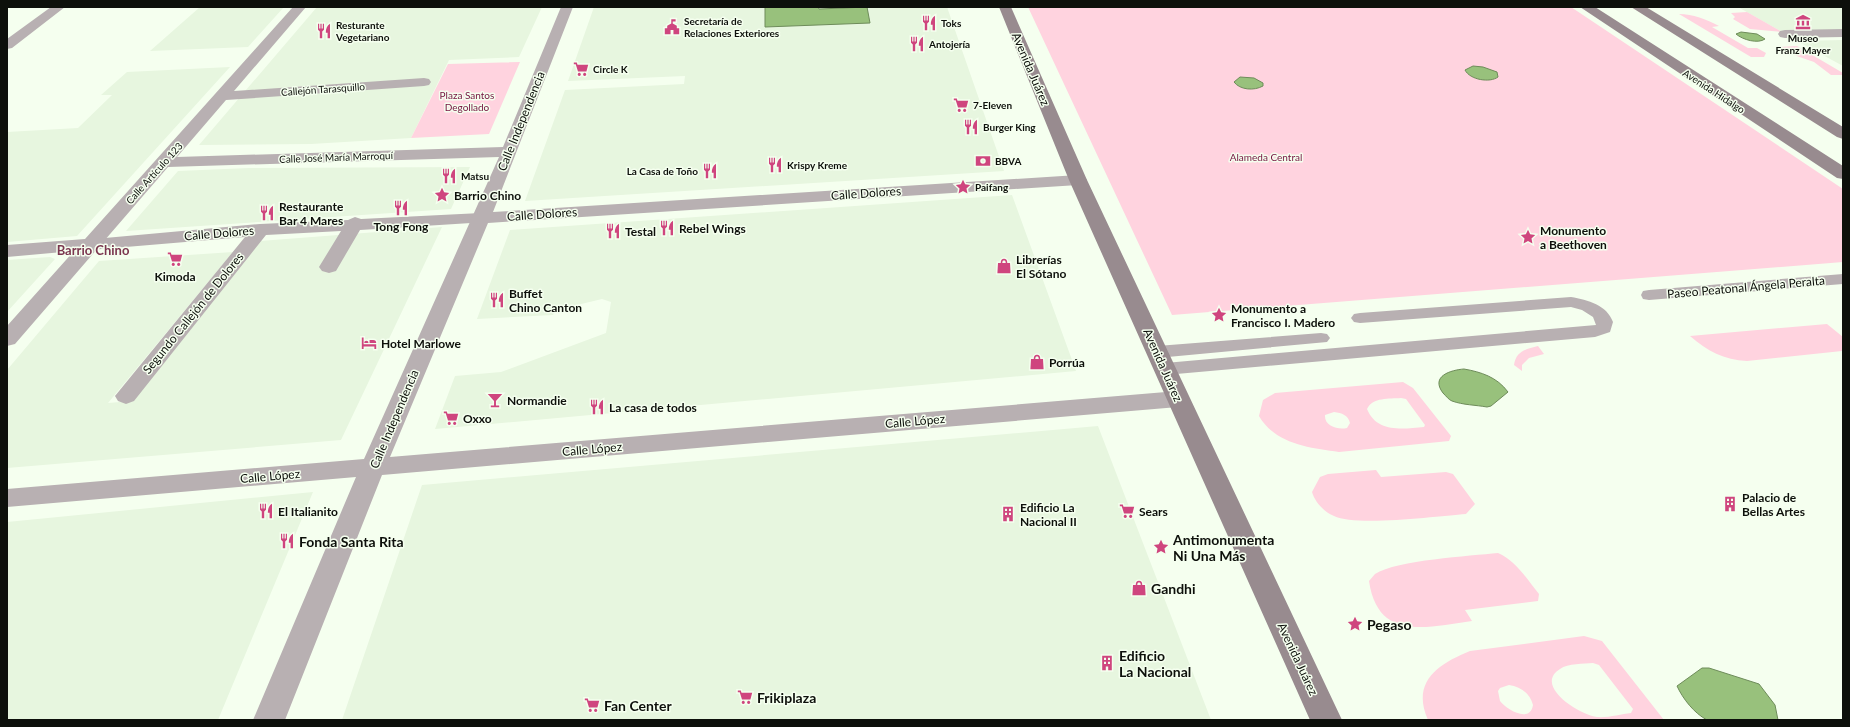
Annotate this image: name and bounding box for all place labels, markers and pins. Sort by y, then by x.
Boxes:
museum icon: Museo Franz Mayer [1794,13,1812,31]
restaurant icon: Toks [920,14,938,32]
place label: Secretaría de Relaciones Exteriores [684,15,780,39]
place label: Toks [941,17,962,29]
public building icon: Secretaría de Relaciones Exteriores [663,18,681,36]
place label: Resturante Vegetariano [335,19,390,43]
restaurant icon: Resturante Vegetariano [315,22,333,40]
place label: Museo Franz Mayer [1775,32,1831,56]
restaurant icon: Antojería [908,35,926,53]
place label: Antojería [928,38,970,50]
supermarket icon: Circle K [572,60,590,78]
place label: Circle K [593,63,628,75]
supermarket icon: 7-Eleven [952,96,970,114]
place label: 7-Eleven [973,99,1012,111]
restaurant icon: Burger King [962,118,980,136]
place label: Burger King [983,121,1036,133]
bank icon: BBVA [974,152,992,170]
place label: BBVA [995,155,1021,167]
restaurant icon: Krispy Kreme [766,156,784,174]
place label: Krispy Kreme [787,159,848,171]
restaurant icon: La Casa de Toño [701,162,719,180]
place label: La Casa de Toño [627,165,698,177]
restaurant icon: Matsu [440,167,458,185]
place label: Matsu [461,170,489,182]
place icon: Paifang [954,178,972,196]
place label: Paifang [975,181,1009,193]
place icon: Barrio Chino [433,186,451,204]
place label: Barrio Chino [454,188,521,203]
place label: Restaurante Bar 4 Mares [279,199,344,228]
restaurant icon: Tong Fong [392,199,410,217]
restaurant icon: Restaurante Bar 4 Mares [258,204,276,222]
place label: Tong Fong [374,219,429,234]
restaurant icon: Rebel Wings [658,219,676,237]
place label: Rebel Wings [679,221,746,236]
restaurant icon: Testal [604,222,622,240]
place label: Monumento a Beethoven [1540,223,1607,252]
place label: Testal [625,224,656,239]
place icon: Monumento a Beethoven [1519,228,1537,246]
supermarket icon: Kimoda [166,250,184,268]
place label: Librerías El Sótano [1016,252,1066,281]
shop icon: Librerías El Sótano [995,257,1013,275]
place label: Kimoda [154,269,196,284]
place label: Buffet Chino Canton [509,286,582,315]
restaurant icon: Buffet Chino Canton [488,291,506,309]
place label: Monumento a Francisco I. Madero [1231,301,1335,330]
place icon: Monumento a Francisco I. Madero [1210,306,1228,324]
hotel icon: Hotel Marlowe [360,334,378,352]
place label: Hotel Marlowe [381,336,462,351]
shop icon: Porrúa [1028,353,1046,371]
place label: Porrúa [1049,355,1085,370]
bar icon: Normandie [486,391,504,409]
place label: Normandie [507,393,567,408]
restaurant icon: La casa de todos [588,398,606,416]
place label: La casa de todos [609,400,697,415]
supermarket icon: Oxxo [442,409,460,427]
place label: Oxxo [463,411,492,426]
place label: Palacio de Bellas Artes [1742,490,1805,519]
building icon: Palacio de Bellas Artes [1721,495,1739,513]
place label: Edificio La Nacional II [1020,500,1077,529]
restaurant icon: El Italianito [257,502,275,520]
supermarket icon: Sears [1118,502,1136,520]
place label: El Italianito [278,504,338,519]
place label: Sears [1139,504,1168,519]
building icon: Edificio La Nacional II [999,505,1017,523]
place label: Antimonumenta Ni Una Más [1172,531,1274,564]
restaurant icon: Fonda Santa Rita [278,532,296,550]
place label: Fonda Santa Rita [299,533,404,550]
place icon: Antimonumenta Ni Una Más [1152,538,1170,556]
shop icon: Gandhi [1130,579,1148,597]
place label: Gandhi [1151,580,1196,597]
place icon: Pegaso [1346,615,1364,633]
place label: Pegaso [1367,616,1412,633]
place label: Edificio La Nacional [1119,647,1191,680]
building icon: Edificio La Nacional [1098,654,1116,672]
supermarket icon: Frikiplaza [736,688,754,706]
place label: Frikiplaza [757,689,816,706]
supermarket icon: Fan Center [583,696,601,714]
place label: Fan Center [604,697,672,714]

